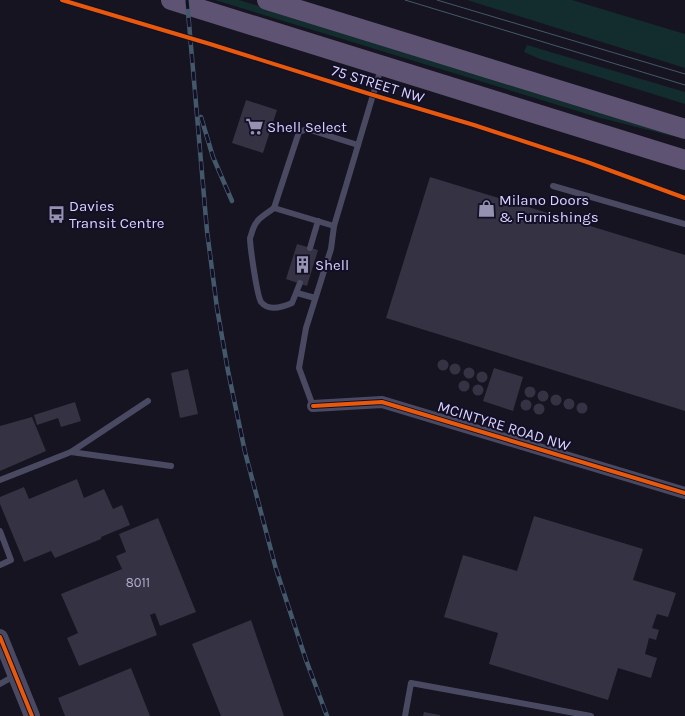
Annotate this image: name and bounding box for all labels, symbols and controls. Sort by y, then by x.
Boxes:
street label: 75 STREET NW [329,61,427,107]
supermarket icon: Shell Select [244,117,264,137]
place label: Shell Select [267,118,347,136]
place label: Milano Doors & Furnishings [499,191,599,226]
place label: Davies Transit Centre [69,197,164,232]
shop icon: Milano Doors & Furnishings [476,199,496,219]
bus stop icon: Davies Transit Centre [46,205,66,225]
building icon: Shell [292,255,312,275]
place label: Shell [315,256,349,274]
street label: MCINTYRE ROAD NW [435,397,573,455]
house number: 8011 [126,575,150,590]

